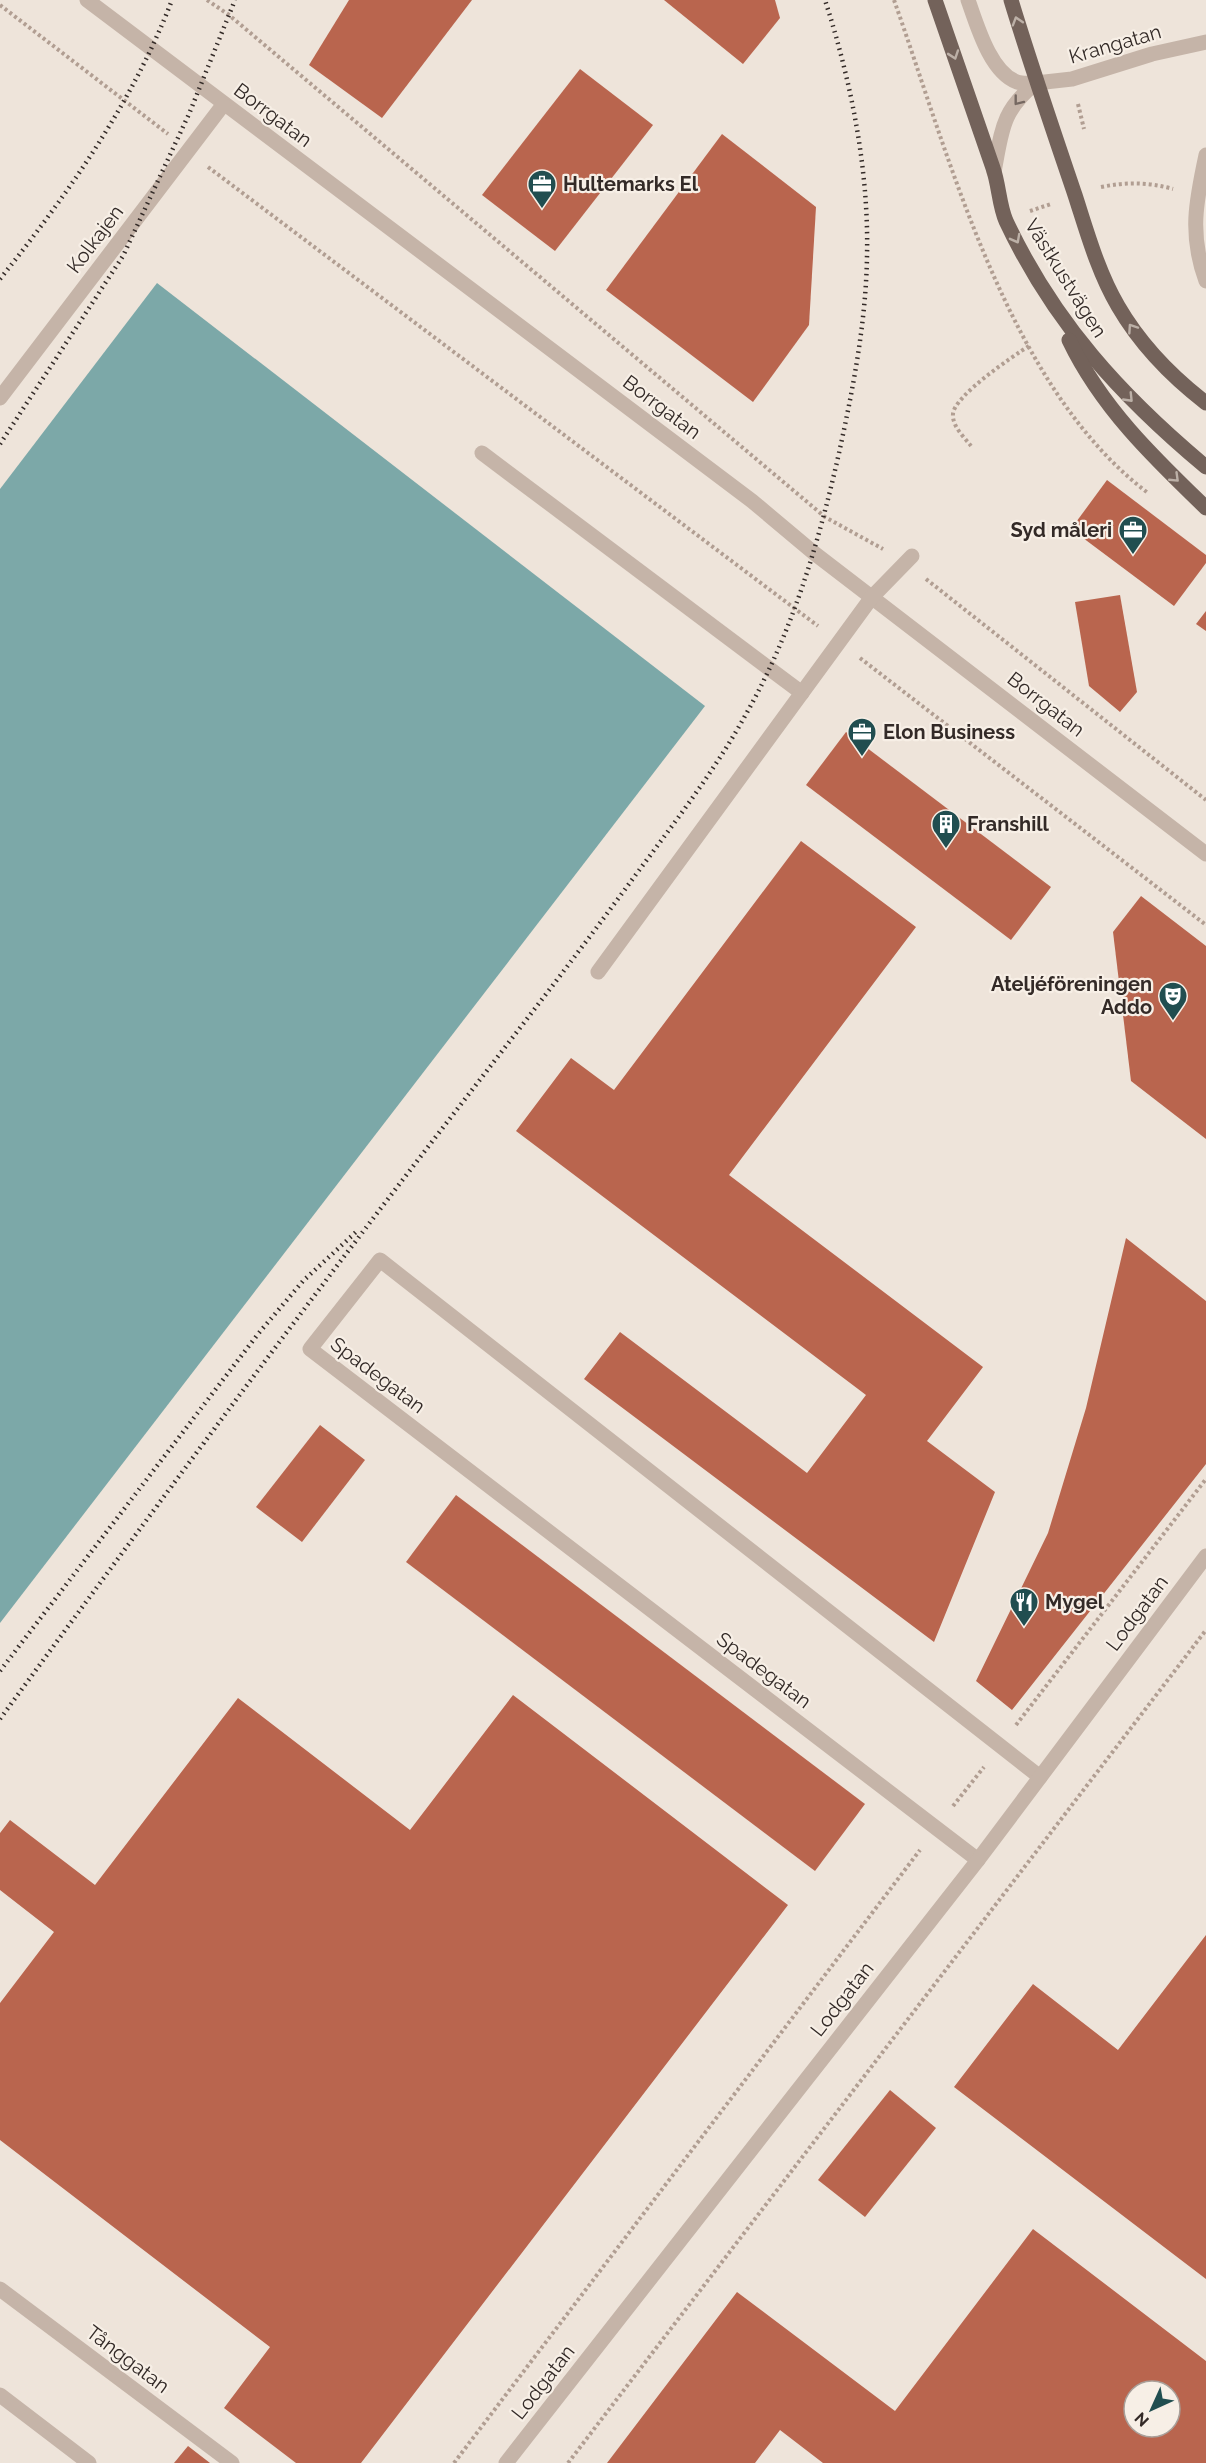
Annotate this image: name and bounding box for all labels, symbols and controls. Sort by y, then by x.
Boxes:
one-way arrow [1012,16,1024,27]
street label: Krangatan [1066,19,1164,69]
one-way arrow [946,49,959,60]
street label: Borrgatan [229,78,317,152]
one-way arrow [1014,94,1025,105]
office icon: Hultemarks El [526,168,558,210]
place label: Hultemarks El [563,172,699,196]
street label: Kolkajen [62,200,128,278]
street label: Västkustvägen [1020,214,1112,342]
one-way arrow [1009,233,1020,244]
one-way arrow [1129,323,1140,334]
street label: Borrgatan [618,370,706,444]
one-way arrow [1121,390,1132,401]
one-way arrow [1168,471,1179,482]
office icon: Syd måleri [1117,514,1149,556]
place label: Syd måleri [1010,518,1112,542]
street label: Borrgatan [1003,666,1089,742]
office icon: Elon Business [846,716,878,758]
place label: Elon Business [883,720,1015,744]
building icon: Franshill [930,808,962,850]
place label: Franshill [967,812,1050,836]
place label: Ateljéföreningen Addo [991,972,1152,1019]
theatre icon: Ateljéföreningen Addo [1157,980,1189,1022]
street label: Spadegatan [326,1332,430,1418]
street label: Lodgatan [1101,1571,1173,1655]
restaurant icon: Mygel [1008,1586,1040,1628]
place label: Mygel [1045,1590,1105,1614]
street label: Spadegatan [712,1627,816,1713]
street label: Lodgatan [805,1957,879,2041]
street label: Tånggatan [82,2320,174,2398]
street label: Lodgatan [506,2340,580,2424]
north arrow [1122,2379,1182,2439]
text: N [1131,2408,1153,2430]

